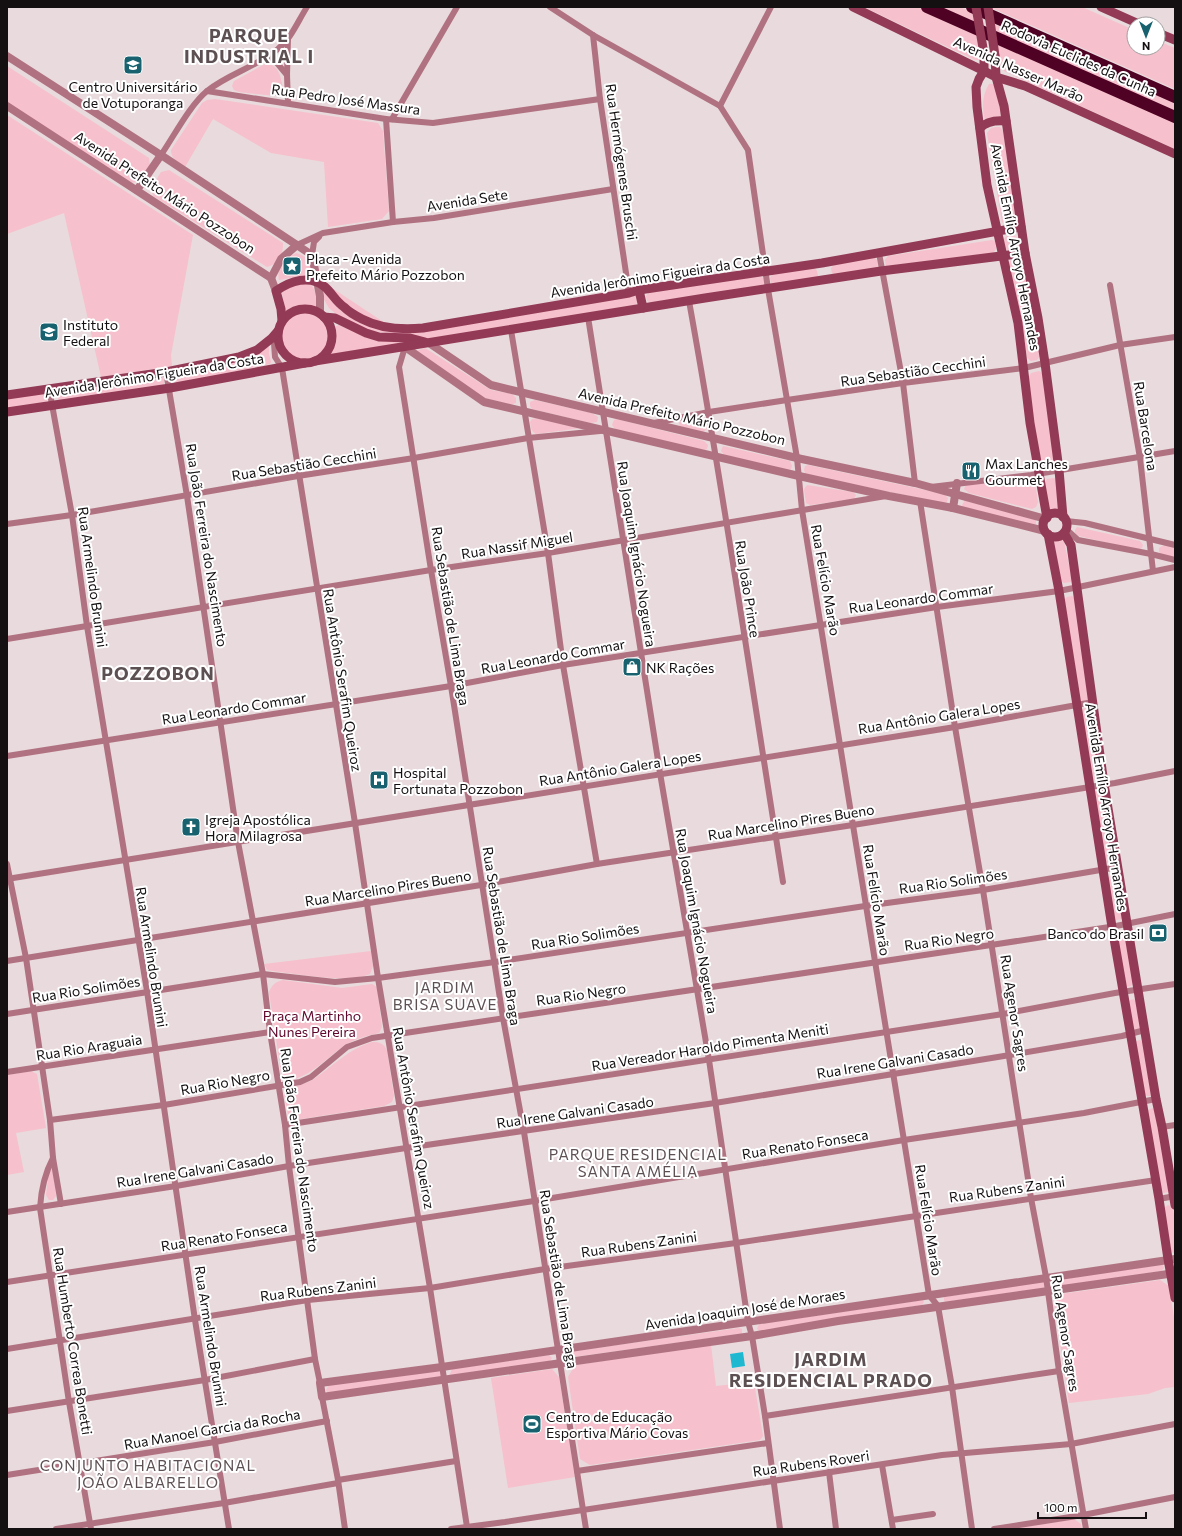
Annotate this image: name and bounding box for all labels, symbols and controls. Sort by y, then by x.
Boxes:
street label: Rodovia Euclides da Cunha [999,16,1159,100]
north arrow [1126,16,1166,56]
district label: PARQUE INDUSTRIAL I [184,24,314,67]
street label: Avenida Nasser Marão [951,33,1087,105]
text: N [1142,40,1150,53]
school or university icon: Centro Universitário de Votuporanga [122,54,144,76]
place label: Centro Universitário de Votuporanga [68,78,198,111]
street label: Rua Pedro José Massura [270,80,422,118]
street label: Rua Hermógenes Bruschi [603,83,641,241]
street label: Avenida Prefeito Mário Pozzobon [71,127,259,257]
street label: Avenida Emílio Arroyo Hernandes [988,142,1044,352]
street label: Avenida Sete [425,185,509,215]
street label: Avenida Jerônimo Figueira da Costa [549,249,771,301]
place label: Placa - Avenida Prefeito Mário Pozzobon [306,250,465,283]
place icon: Placa - Avenida Prefeito Mário Pozzobon [281,255,303,277]
place label: Instituto Federal [63,316,118,349]
school or university icon: Instituto Federal [38,321,60,343]
street label: Avenida Jerônimo Figueira da Costa [43,349,265,401]
street label: Rua Sebastião Cecchini [839,352,987,390]
street label: Rua Barcelona [1131,380,1161,472]
street label: Avenida Prefeito Mário Pozzobon [577,384,787,448]
street label: Rua João Ferreira do Nascimento [183,442,231,648]
street label: Rua Sebastião Cecchini [230,444,378,484]
place label: Max Lanches Gourmet [985,455,1068,488]
street label: Rua Joaquim Ignácio Nogueira [614,460,660,648]
restaurant icon: Max Lanches Gourmet [960,460,982,482]
street label: Rua Armelindo Brunini [75,506,111,648]
street label: Rua Felício Marão [808,523,844,637]
street label: Rua Sebastião de Lima Braga [428,525,474,707]
street label: Rua Nassif Miguel [460,528,574,562]
street label: Rua João Prince [732,539,764,639]
street label: Rua Leonardo Commar [848,579,995,617]
street label: Rua Antônio Serafim Queiroz [320,587,366,773]
street label: Rua Leonardo Commar [480,635,627,677]
shop icon: NK Rações [621,656,643,678]
place label: NK Rações [646,659,714,676]
district label: POZZOBON [101,662,215,684]
street label: Rua Leonardo Commar [161,688,308,728]
street label: Rua Antônio Galera Lopes [857,695,1021,737]
street label: Avenida Emílio Arroyo Hernandes [1082,701,1132,913]
street label: Rua Antônio Galera Lopes [538,747,702,789]
place label: Hospital Fortunata Pozzobon [393,764,523,797]
hospital icon: Hospital Fortunata Pozzobon [368,769,390,791]
street label: Rua Marcelino Pires Bueno [707,800,875,844]
place label: Igreja Apostólica Hora Milagrosa [205,811,311,844]
church icon: Igreja Apostólica Hora Milagrosa [180,816,202,838]
street label: Rua Joaquim Ignácio Nogueira [672,827,722,1015]
street label: Rua Felício Marão [860,843,894,957]
street label: Rua Sebastião de Lima Braga [479,845,525,1027]
street label: Rua Rio Solimões [898,865,1008,897]
street label: Rua Marcelino Pires Bueno [304,866,472,910]
street label: Rua Armelindo Brunini [132,886,172,1028]
street label: Rua Rio Solimões [530,919,640,953]
bank icon: Banco do Brasil [1147,922,1169,944]
street label: Rua Rio Negro [903,924,995,954]
place label: Banco do Brasil [1047,925,1144,942]
street label: Rua Agenor Sagres [997,953,1033,1073]
street label: Rua Rio Solimões [31,972,141,1006]
district label: JARDIM BRISA SUAVE [393,978,497,1013]
street label: Rua Rio Negro [535,979,627,1009]
park label: Praça Martinho Nunes Pereira [263,1007,361,1040]
street label: Rua Vereador Haroldo Pimenta Meniti [590,1020,830,1074]
street label: Rua Antônio Serafim Queiroz [390,1026,438,1210]
street label: Rua Rio Araguaia [35,1030,143,1064]
street label: Rua Irene Galvani Casado [815,1040,975,1082]
street label: Rua João Ferreira do Nascimento [277,1047,323,1253]
street label: Rua Rio Negro [179,1066,271,1098]
street label: Rua Irene Galvani Casado [495,1093,655,1131]
street label: Rua Renato Fonseca [741,1126,869,1162]
district label: PARQUE RESIDENCIAL SANTA AMÉLIA [549,1145,727,1180]
street label: Rua Irene Galvani Casado [115,1149,275,1191]
street label: Rua Felício Marão [912,1163,946,1277]
street label: Rua Rubens Zanini [948,1172,1066,1206]
street label: Rua Sebastião de Lima Braga [536,1188,582,1370]
street label: Rua Renato Fonseca [160,1218,288,1254]
street label: Rua Rubens Zanini [580,1227,698,1261]
street label: Rua Humberto Correa Bonetti [50,1246,96,1436]
street label: Rua Armelindo Brunini [191,1265,231,1407]
street label: Rua Rubens Zanini [259,1273,377,1305]
street label: Rua Agenor Sagres [1048,1273,1084,1393]
street label: Avenida Joaquim José de Moraes [644,1285,846,1333]
district label: JARDIM RESIDENCIAL PRADO [729,1348,933,1391]
street label: Rua Manoel Garcia da Rocha [122,1405,302,1453]
place label: Centro de Educação Esportiva Mário Covas [546,1408,688,1441]
sports icon: Centro de Educação Esportiva Mário Covas [521,1413,543,1435]
street label: Rua Rubens Roveri [752,1446,870,1480]
district label: CONJUNTO HABITACIONAL JOÃO ALBARELLO [40,1456,256,1491]
scale bar [1038,1494,1146,1520]
text: 100 m [1044,1500,1078,1514]

